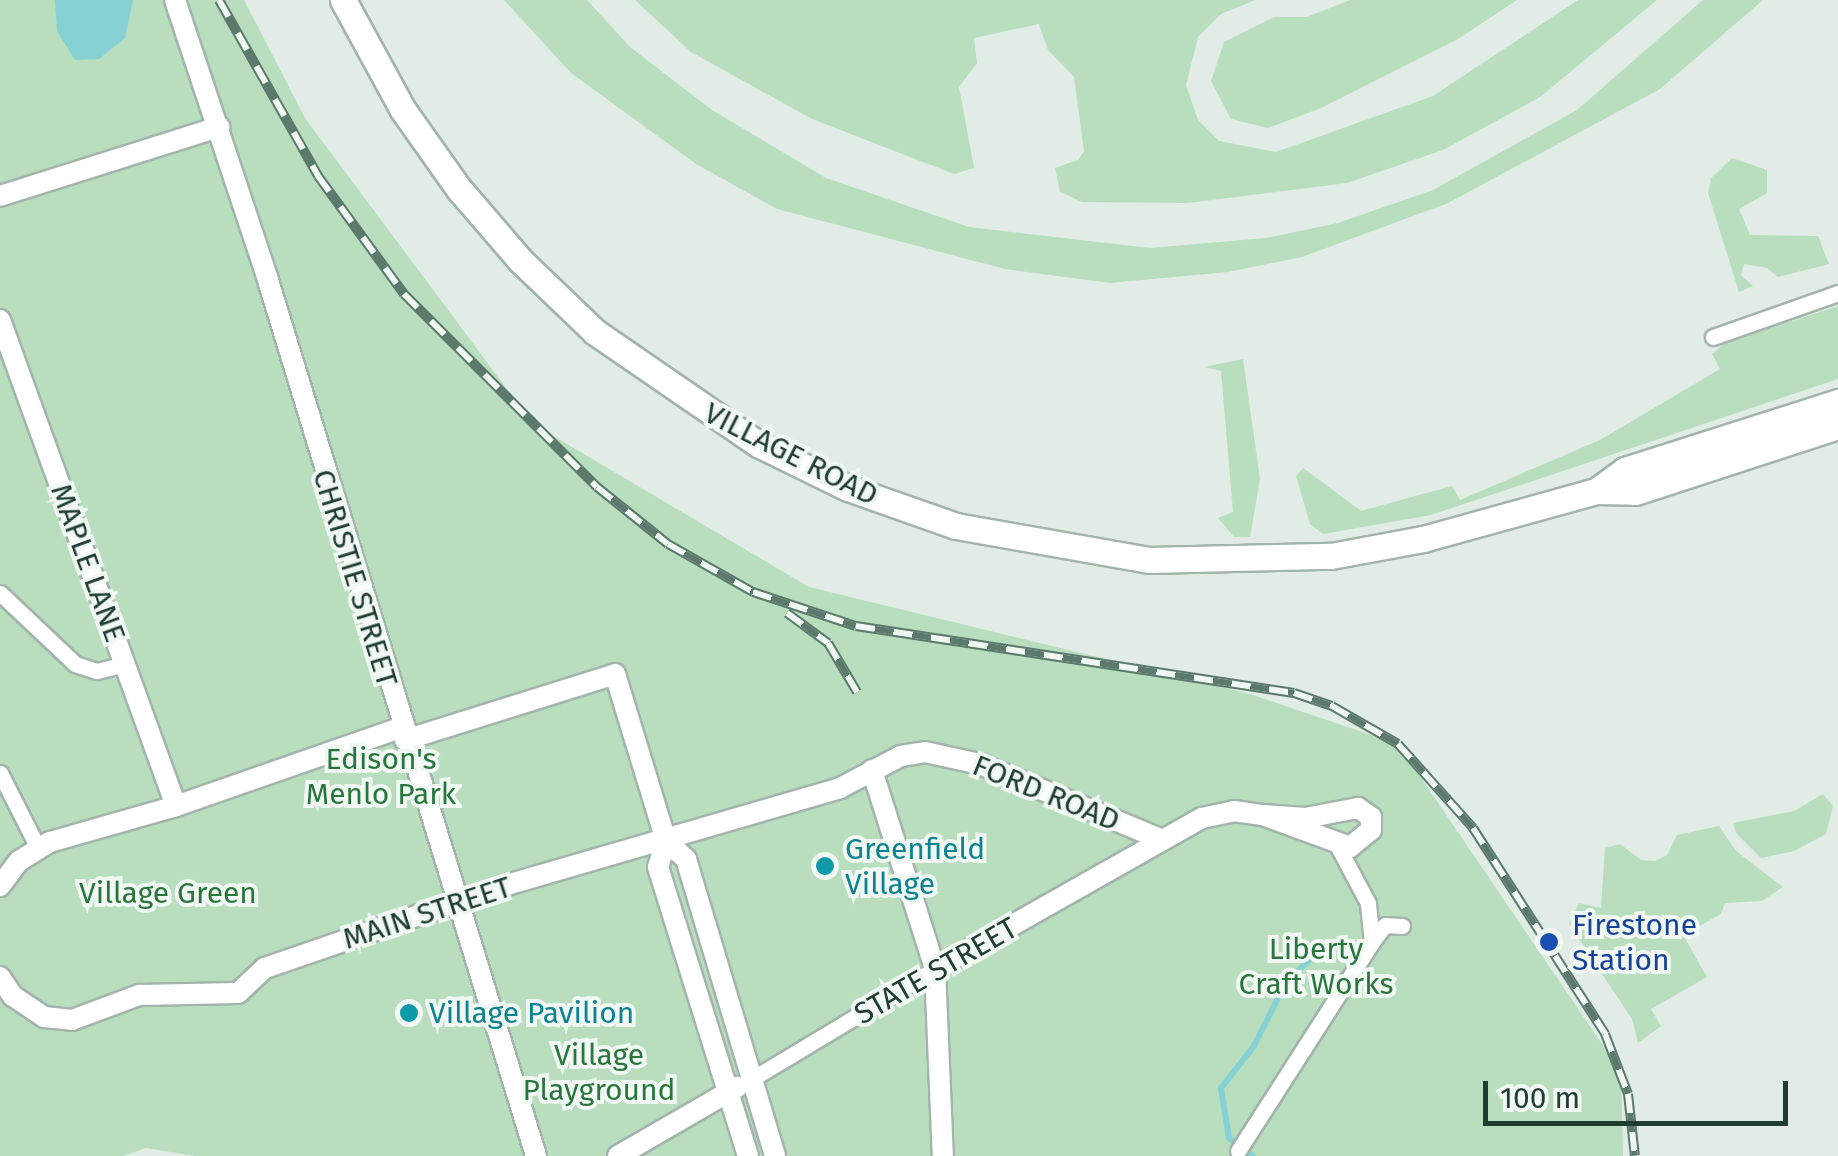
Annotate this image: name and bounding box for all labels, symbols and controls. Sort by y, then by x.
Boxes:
street label: VILLAGE ROAD [698,395,884,513]
street label: CHRISTIE STREET [305,465,405,691]
street label: MAPLE LANE [43,479,133,647]
park label: Edison's Menlo Park [306,741,456,812]
street label: FORD ROAD [967,747,1125,839]
place label: Greenfield Village [845,831,985,902]
marker: Greenfield Village [814,855,836,877]
street label: MAIN STREET [338,869,516,957]
park label: Village Green [79,875,257,911]
place label: Firestone Station [1572,907,1697,978]
street label: STATE STREET [848,910,1024,1032]
marker: Firestone Station [1536,929,1562,955]
park label: Liberty Craft Works [1239,931,1393,1002]
place label: Village Pavilion [429,995,634,1031]
marker: Village Pavilion [398,1002,420,1024]
park label: Village Playground [522,1037,676,1108]
scale bar [1488,1061,1793,1123]
text: 100 m [1500,1080,1580,1116]

